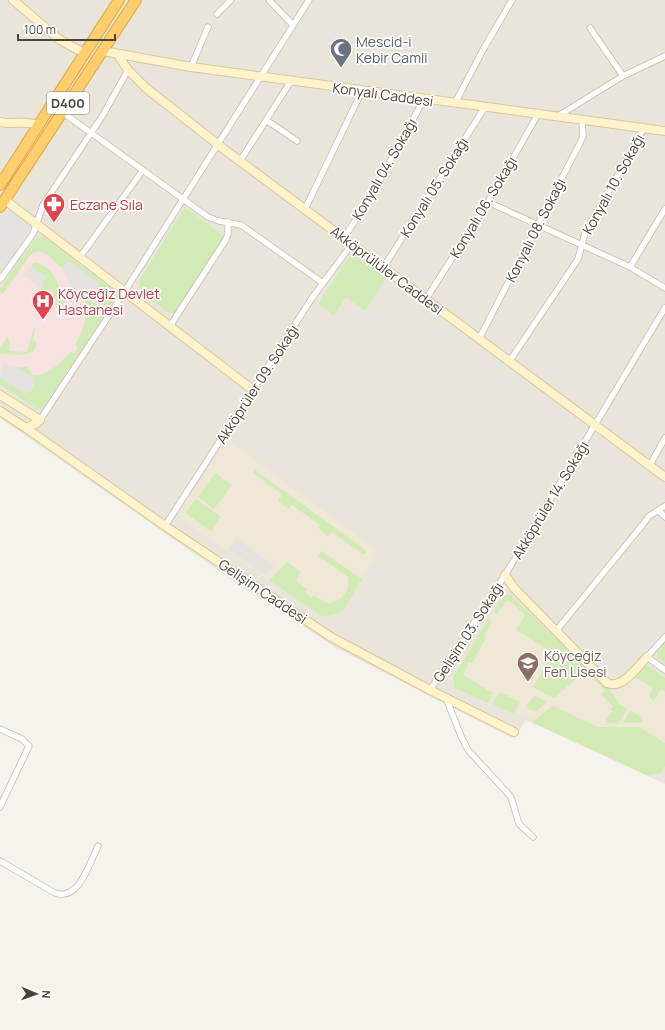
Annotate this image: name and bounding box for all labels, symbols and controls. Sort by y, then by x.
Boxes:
scale bar [18,16,115,42]
text: 100 m [24,21,56,38]
place label: Mescid-i Kebir Camii [356,32,428,67]
mosque icon: Mescid-i Kebir Camii [328,36,354,69]
street label: Konyalı Caddesi [331,78,435,110]
road number: D400 [47,92,89,114]
street label: Konyalı 04. Sokağı [347,115,421,223]
street label: Konyalı 10. Sokağı [578,130,648,238]
street label: Konyalı 05. Sokağı [396,133,472,241]
street label: Konyalı 06. Sokağı [445,153,521,261]
street label: Konyalı 08. Sokağı [501,175,569,285]
pharmacy icon: Eczane Sıla [41,191,67,224]
place label: Eczane Sıla [70,195,143,214]
street label: Akköprülüler Caddesi [327,221,447,319]
place label: Köyceğiz Devlet Hastanesi [58,284,160,319]
hospital icon: Köyceğiz Devlet Hastanesi [30,288,56,321]
street label: Akköprüler 09. Sokağı [211,321,303,447]
street label: Akköprüler 14. Sokağı [507,437,593,563]
street label: Gelişim Caddesi [215,554,311,628]
street label: Gelişim 03. Sokağı [429,578,507,686]
place label: Köyceğiz Fen Lisesi [544,646,607,681]
school or university icon: Köyceğiz Fen Lisesi [515,650,541,683]
north arrow [16,974,56,1014]
text: N [39,990,54,999]

